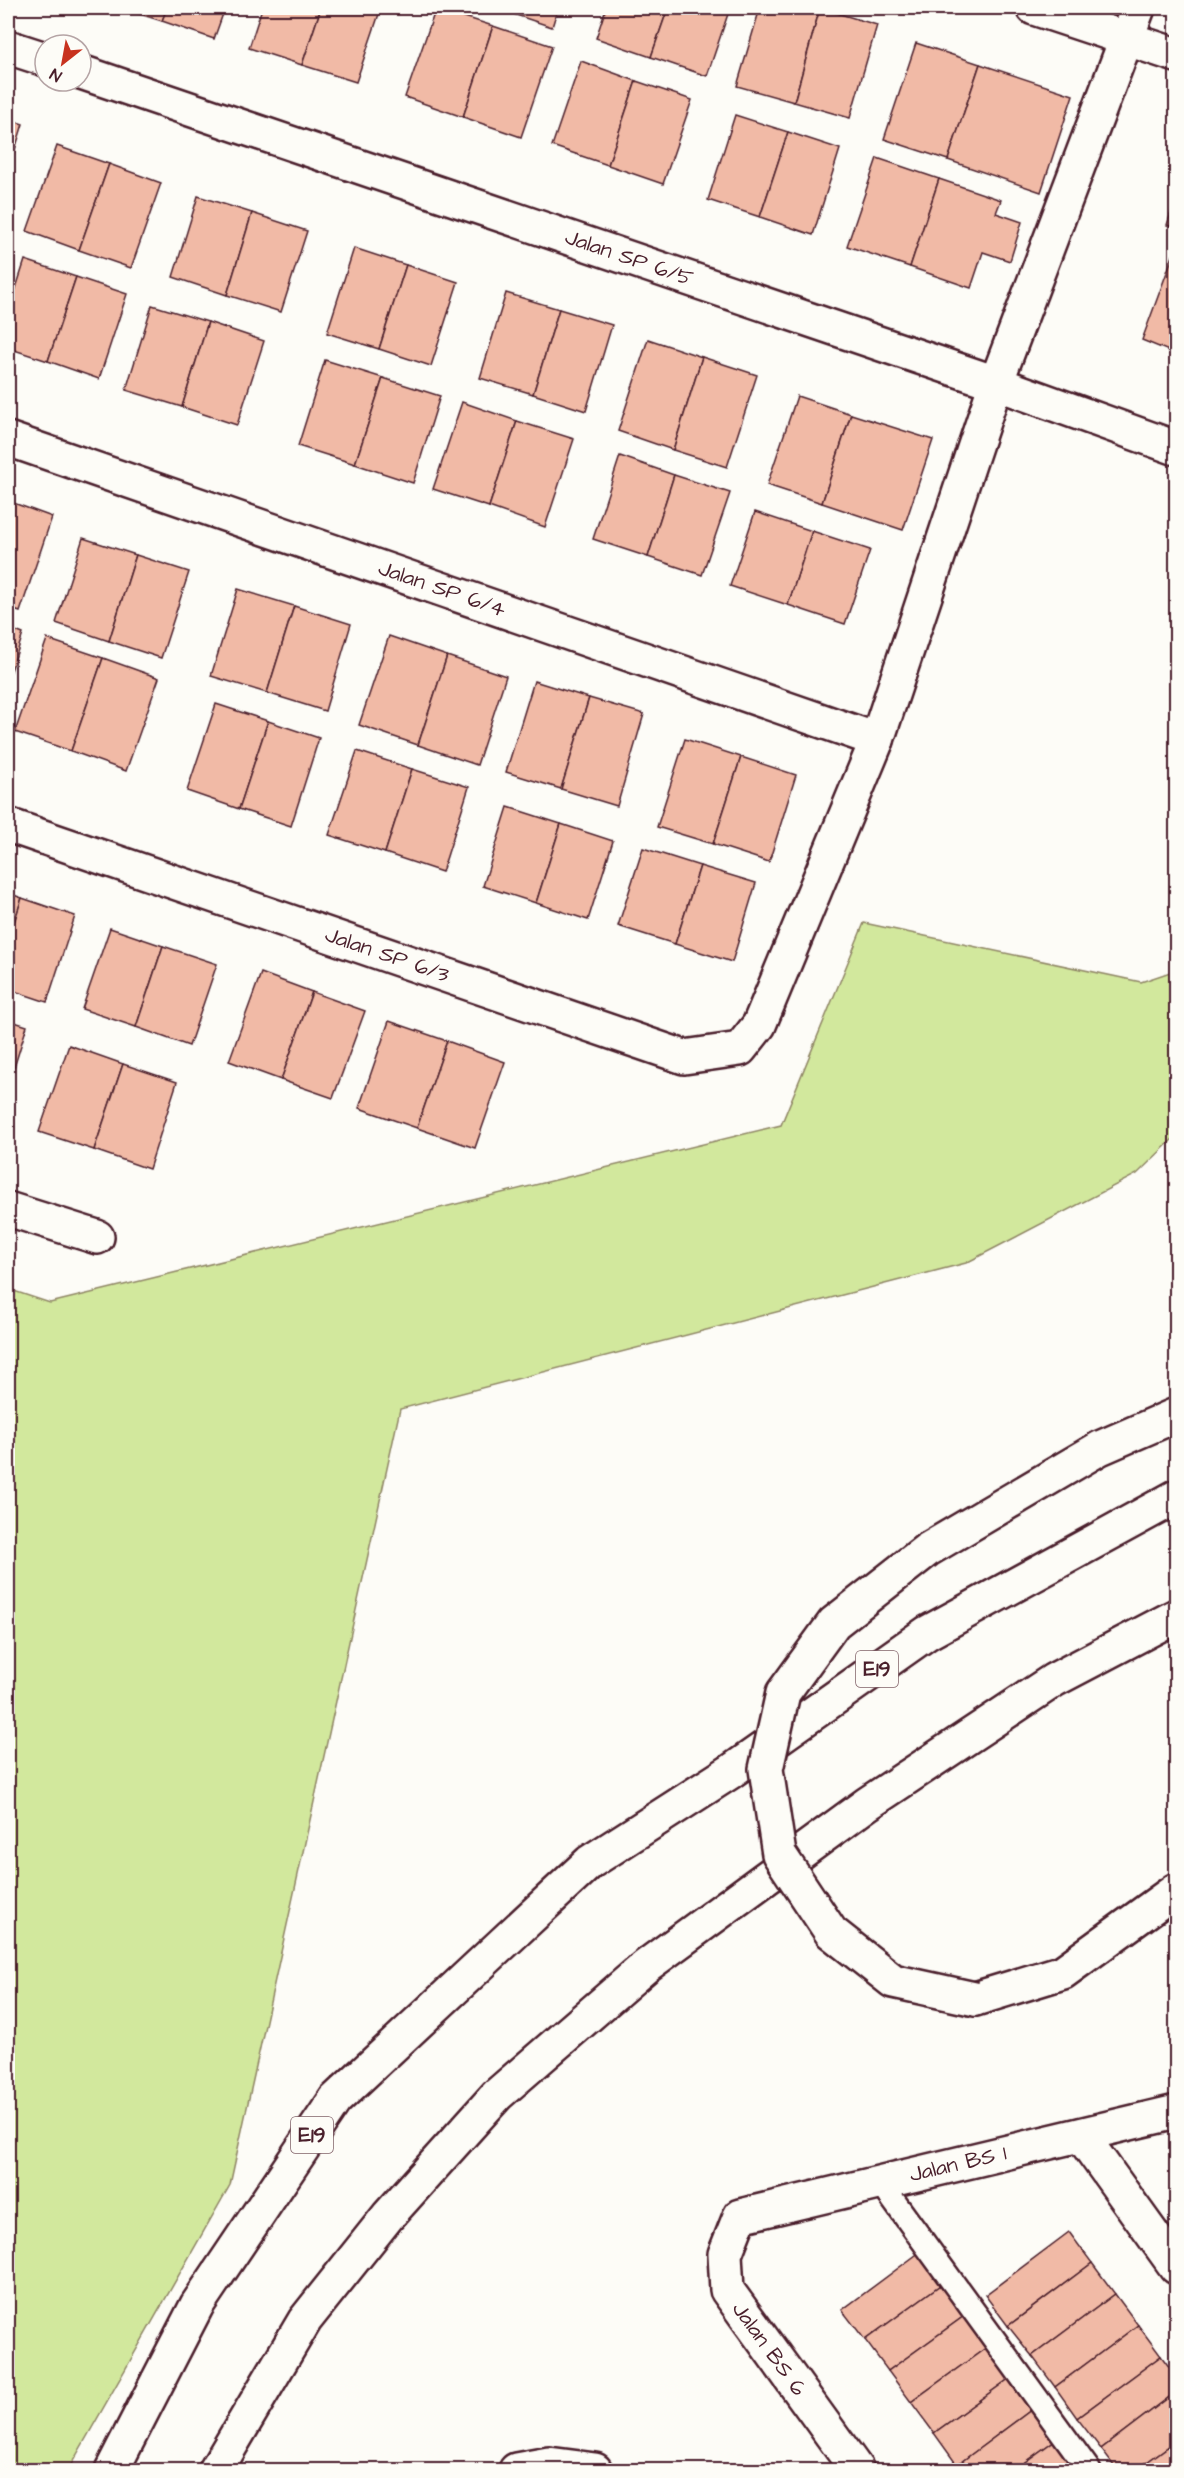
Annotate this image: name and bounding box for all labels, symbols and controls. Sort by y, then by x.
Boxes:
north arrow [33,33,93,93]
text: N [46,63,66,87]
street label: Jalan SP 6/5 [561,222,698,295]
street label: Jalan SP 6/4 [374,553,510,625]
street label: Jalan SP 6/3 [321,919,453,991]
road number: E19 [856,1651,898,1687]
road number: E19 [291,2117,333,2153]
street label: Jalan BS 1 [906,2138,1010,2190]
street label: Jalan BS 6 [724,2296,814,2403]

